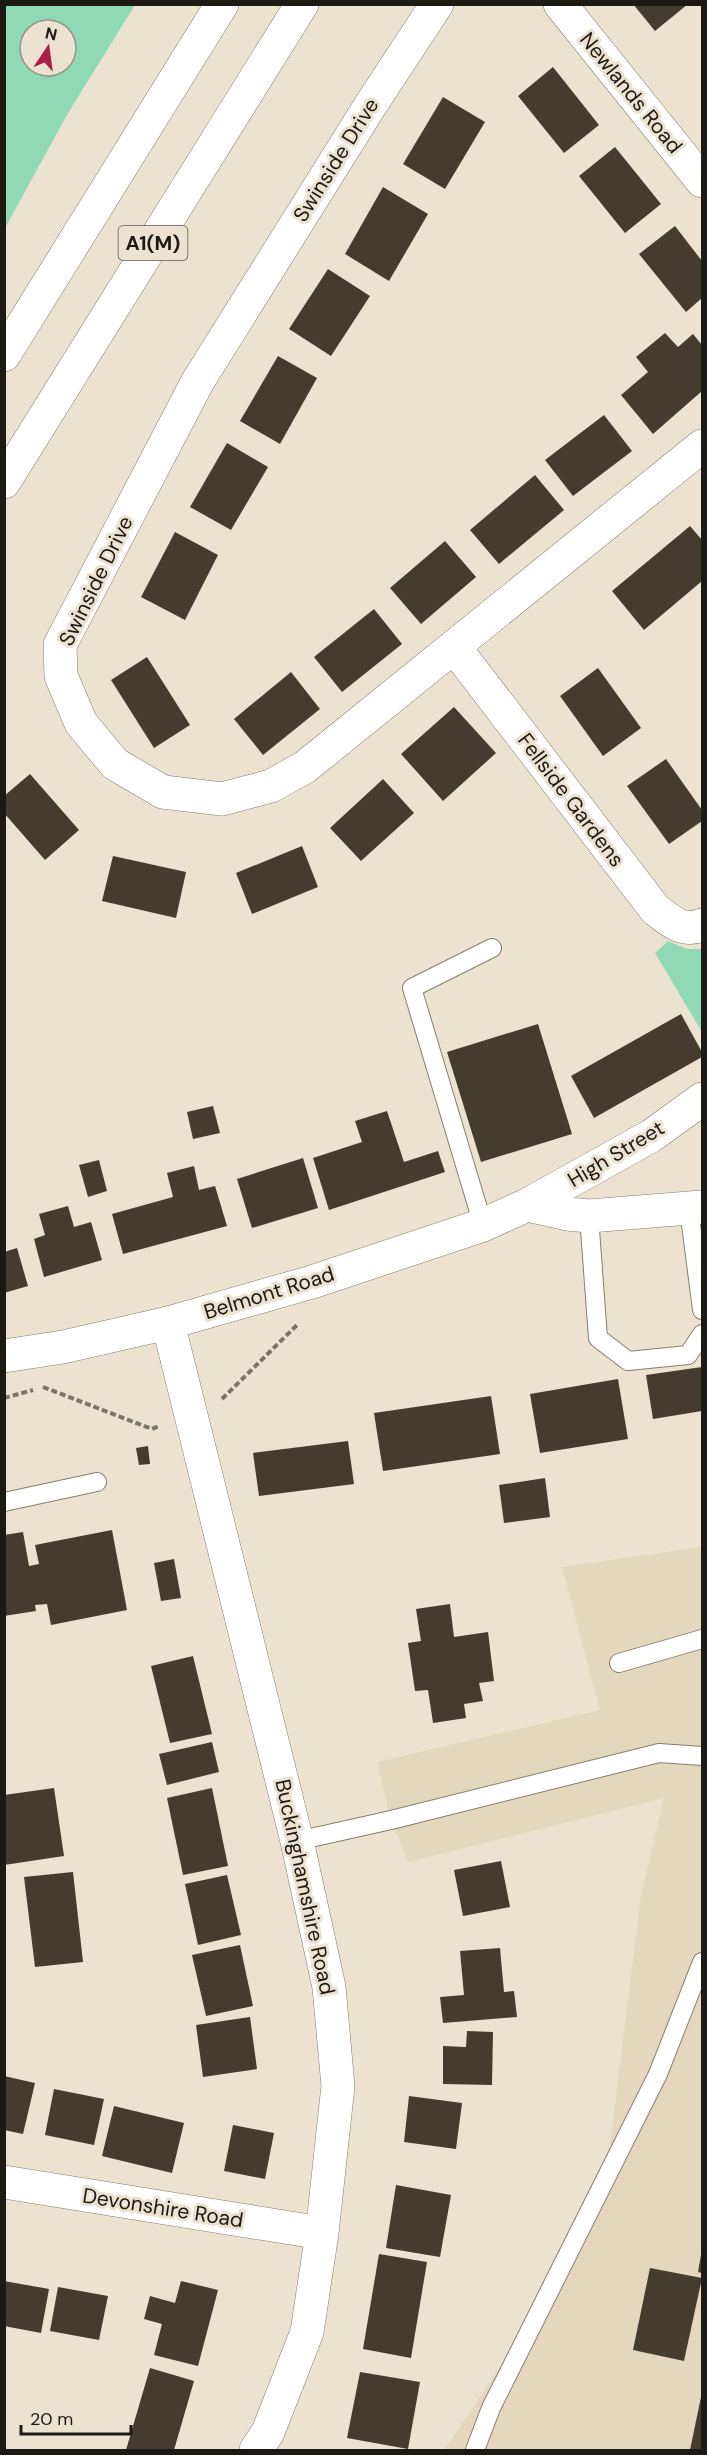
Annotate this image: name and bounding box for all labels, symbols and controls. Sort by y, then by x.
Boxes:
north arrow [18,18,78,78]
text: N [43,22,59,45]
street label: Newlands Road [573,27,689,159]
street label: Swinside Drive [287,93,385,227]
road number: A1(M) [118,226,188,260]
street label: Swinside Drive [52,511,140,651]
street label: Fellside Gardens [511,727,631,873]
street label: High Street [562,1114,670,1194]
street label: Belmont Road [200,1260,338,1326]
street label: Buckinghamshire Road [268,1777,342,1997]
street label: Devonshire Road [81,2181,245,2235]
scale bar [21,2398,130,2436]
text: 20 m [30,2407,73,2431]

